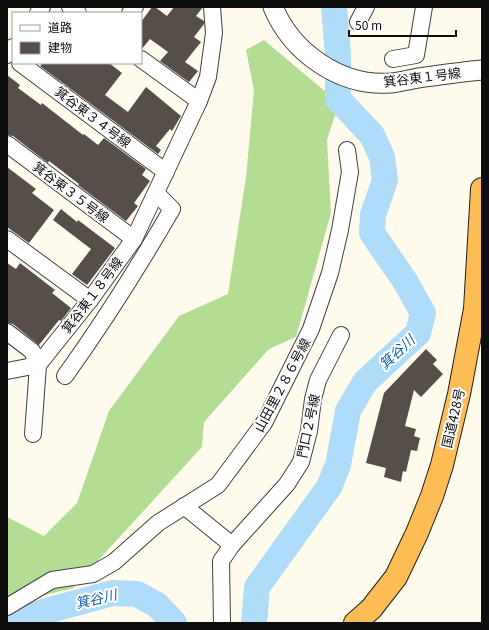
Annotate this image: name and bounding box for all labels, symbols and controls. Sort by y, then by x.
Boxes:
legend [12,12,142,64]
scale bar [349,12,456,38]
text: 50 m [355,16,382,33]
text: 道路 [48,18,72,35]
text: 建物 [48,38,72,55]
street label: 箕谷東１号線 [382,62,462,91]
street label: 箕谷東３４号線 [51,82,135,152]
street label: 箕谷東３５号線 [29,157,113,227]
street label: 箕谷東１８号線 [57,253,127,337]
water label: 箕谷川 [374,328,420,373]
street label: 山田里２８６号線 [249,334,314,435]
street label: 国道428号 [436,386,469,450]
street label: 門口２号線 [291,392,324,460]
water label: 箕谷川 [73,583,120,612]

